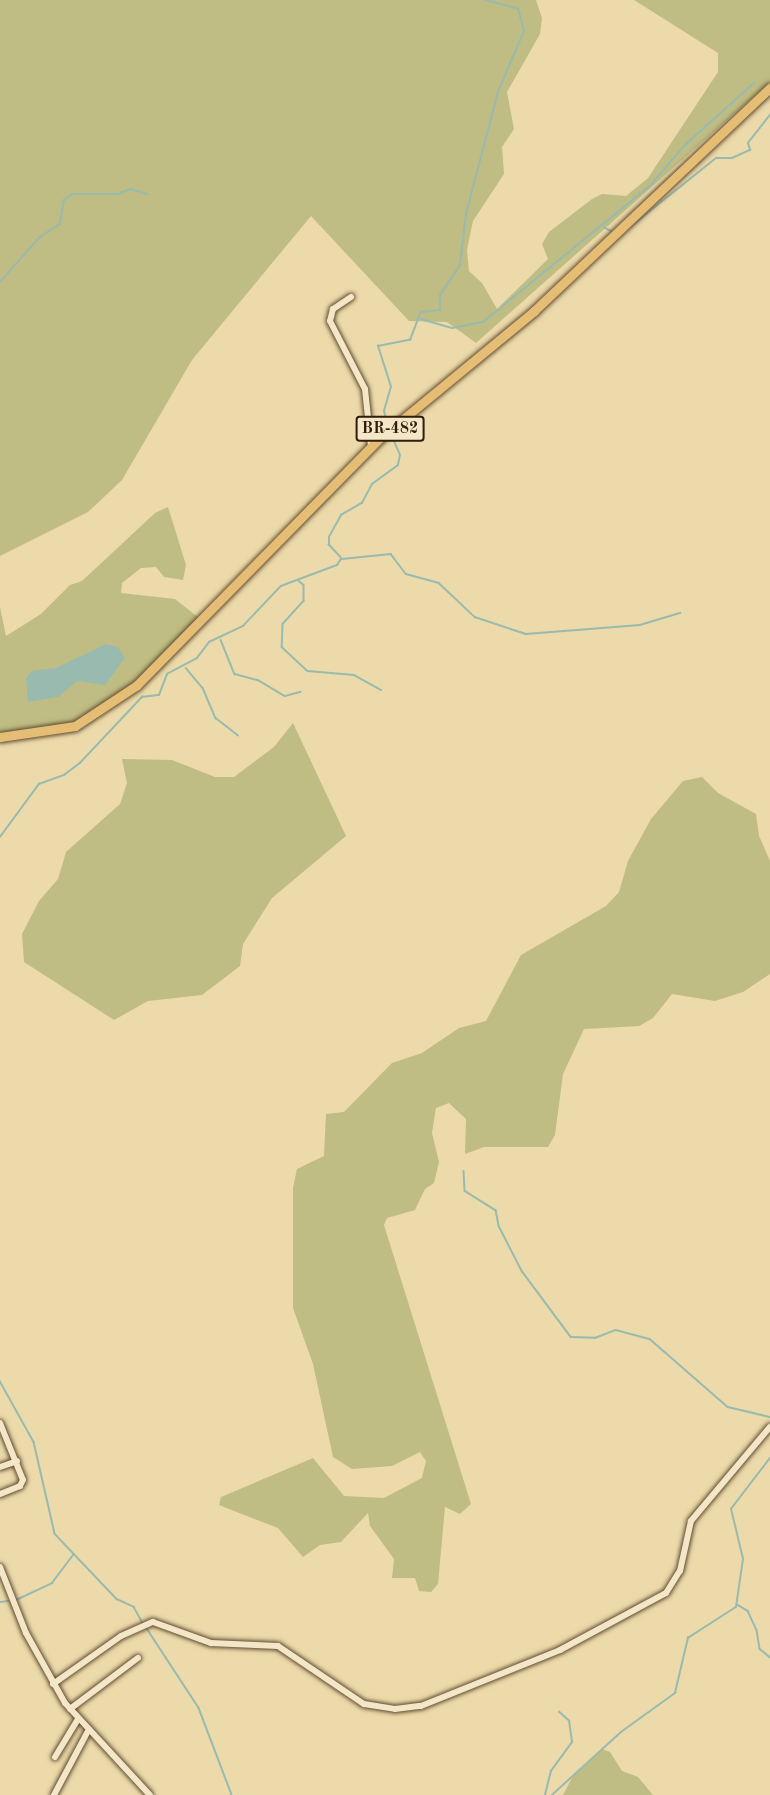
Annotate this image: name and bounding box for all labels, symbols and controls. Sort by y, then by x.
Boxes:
road number: BR-482 [356,416,424,442]

